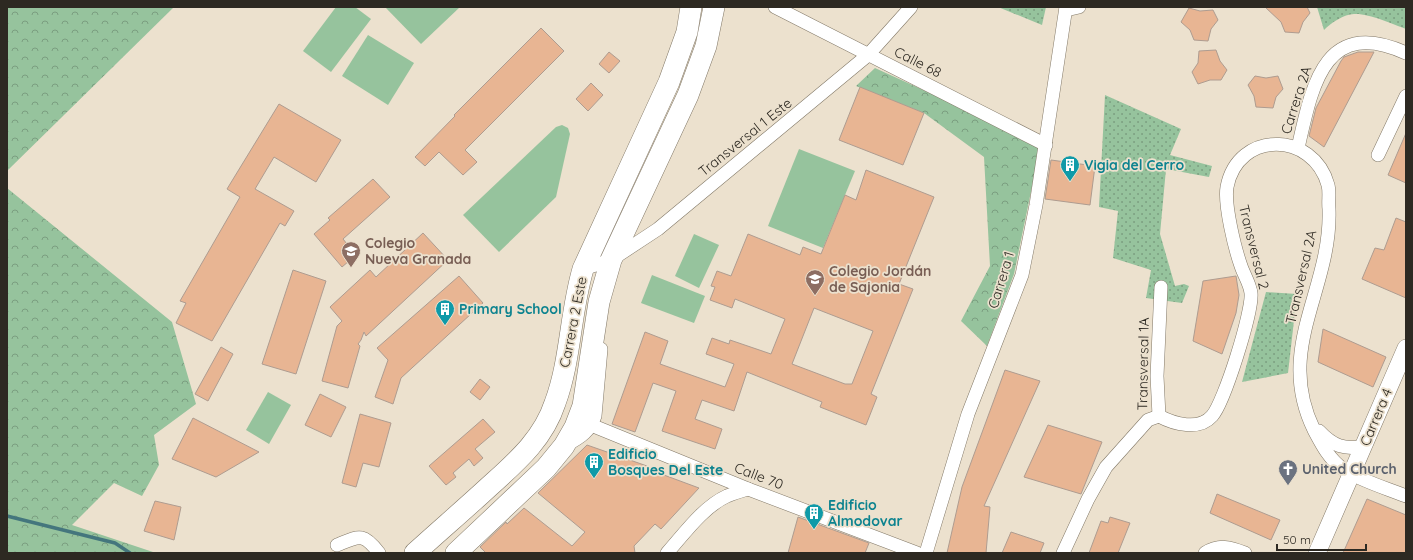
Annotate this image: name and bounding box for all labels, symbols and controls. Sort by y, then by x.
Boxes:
street label: Calle 68 [891,42,945,82]
street label: Carrera 2A [1277,64,1315,136]
street label: Transversal 1 Este [695,94,795,180]
building icon: Vigia del Cerro [1059,154,1081,182]
place label: Vigia del Cerro [1084,156,1184,174]
street label: Transversal 2 [1235,203,1273,291]
street label: Transversal 2A [1281,228,1321,326]
place label: Colegio Nueva Granada [365,234,471,268]
school or university icon: Colegio Nueva Granada [340,240,362,268]
street label: Carrera 1 [984,249,1018,311]
place label: Colegio Jordán de Sajonia [829,262,931,296]
school or university icon: Colegio Jordán de Sajonia [804,268,826,296]
street label: Carrera 2 Este [555,275,591,369]
building icon: Primary School [434,298,456,326]
place label: Primary School [459,300,562,318]
street label: Transversal 1A [1133,317,1153,411]
street label: Carrera 4 [1356,385,1396,449]
place label: Edificio Bosques Del Este [608,445,723,479]
building icon: Edificio Bosques Del Este [583,451,605,479]
street label: Calle 70 [732,458,786,494]
church icon: United Church [1277,458,1299,486]
place label: United Church [1302,460,1397,478]
place label: Edificio Almodovar [828,496,903,530]
building icon: Edificio Almodovar [803,502,825,530]
scale bar [1277,526,1366,552]
text: 50 m [1283,532,1311,547]

